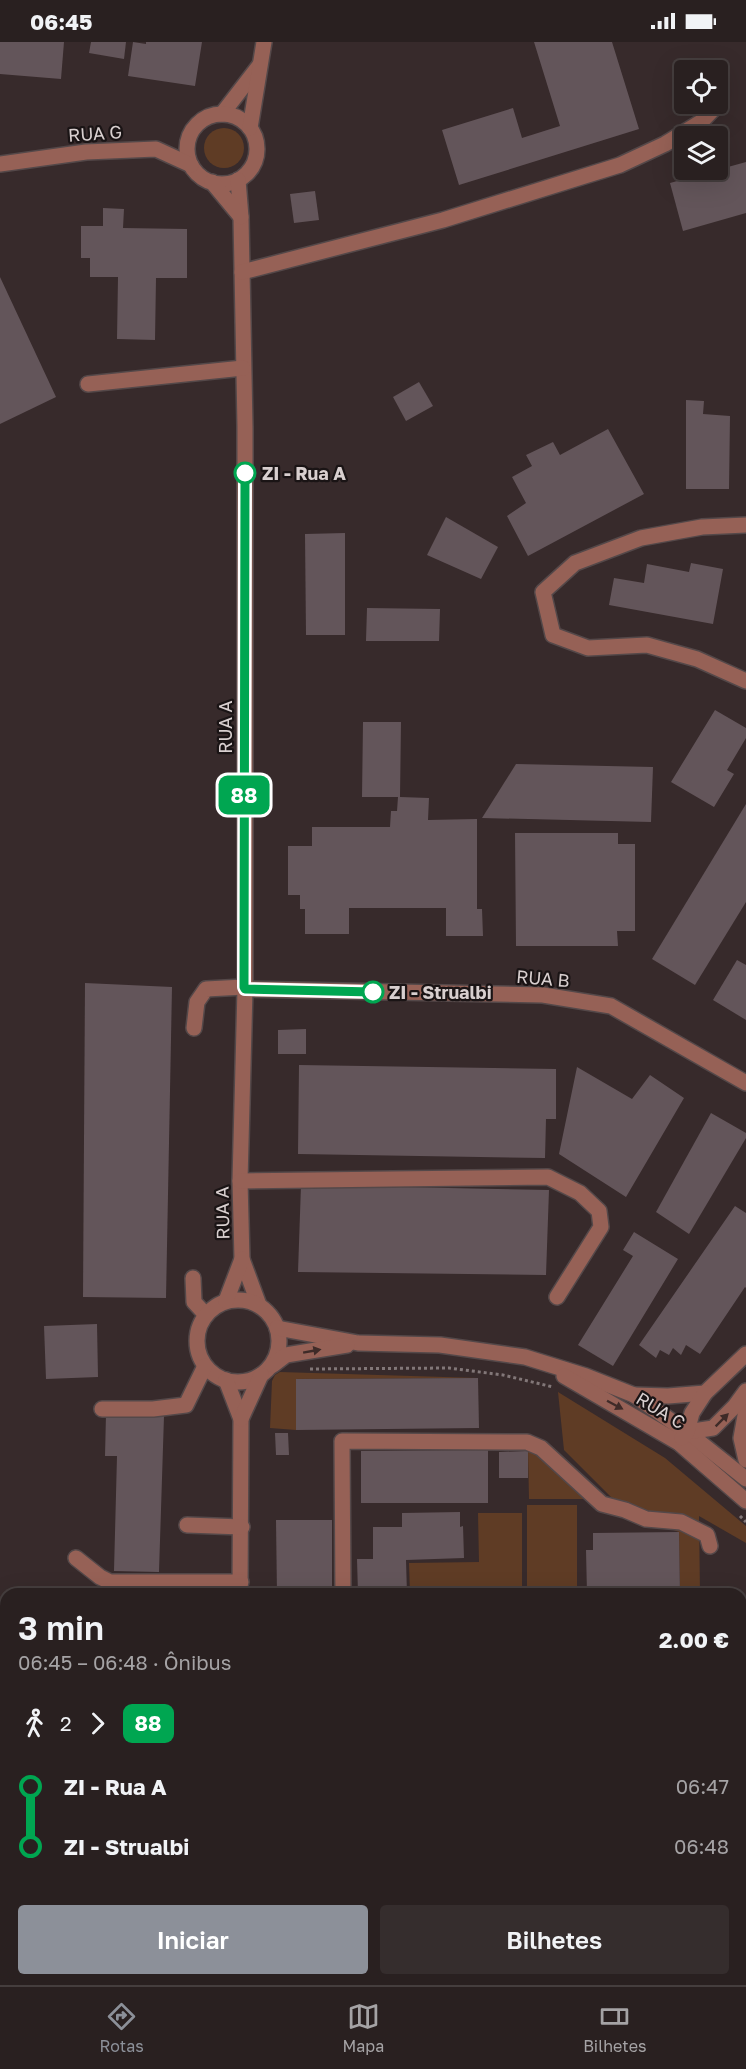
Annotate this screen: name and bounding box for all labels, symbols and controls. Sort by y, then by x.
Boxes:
text: 06:45 [30,8,92,35]
map controls [674,60,728,180]
button: locate [674,60,728,114]
street label: RUA G [67,120,123,146]
button: layers [674,126,728,180]
marker: ZI - Rua A [234,462,256,484]
place label: ZI - Rua A [262,462,346,484]
street label: RUA A [214,700,236,754]
line badge: 88 [217,776,271,814]
text: 88 [231,782,257,808]
street label: RUA B [516,965,570,991]
marker: ZI - Strualbi [362,981,384,1003]
place label: ZI - Strualbi [389,981,492,1003]
street label: RUA A [211,1186,233,1240]
one-way arrow [302,1346,321,1355]
street label: RUA C [632,1387,690,1433]
one-way arrow [606,1400,623,1410]
one-way arrow [714,1413,728,1427]
text: 3 min [18,1608,104,1647]
text: 2.00 € [659,1626,729,1653]
text: 06:45 – 06:48 · Ônibus [18,1650,231,1674]
icon: walk [18,1707,51,1740]
icon: forward [81,1707,114,1740]
text: 88 [135,1710,162,1736]
text: 2 [60,1711,72,1735]
text: ZI - Rua A [64,1773,167,1800]
text: 06:47 [676,1774,729,1798]
text: ZI - Strualbi [64,1833,189,1860]
text: 06:48 [674,1834,729,1858]
button: Iniciar [18,1905,368,1974]
button: Bilhetes [380,1905,729,1974]
tab: Rotas [99,2000,144,2056]
tab: Mapa [343,2000,384,2056]
tab: Bilhetes [583,2000,647,2056]

